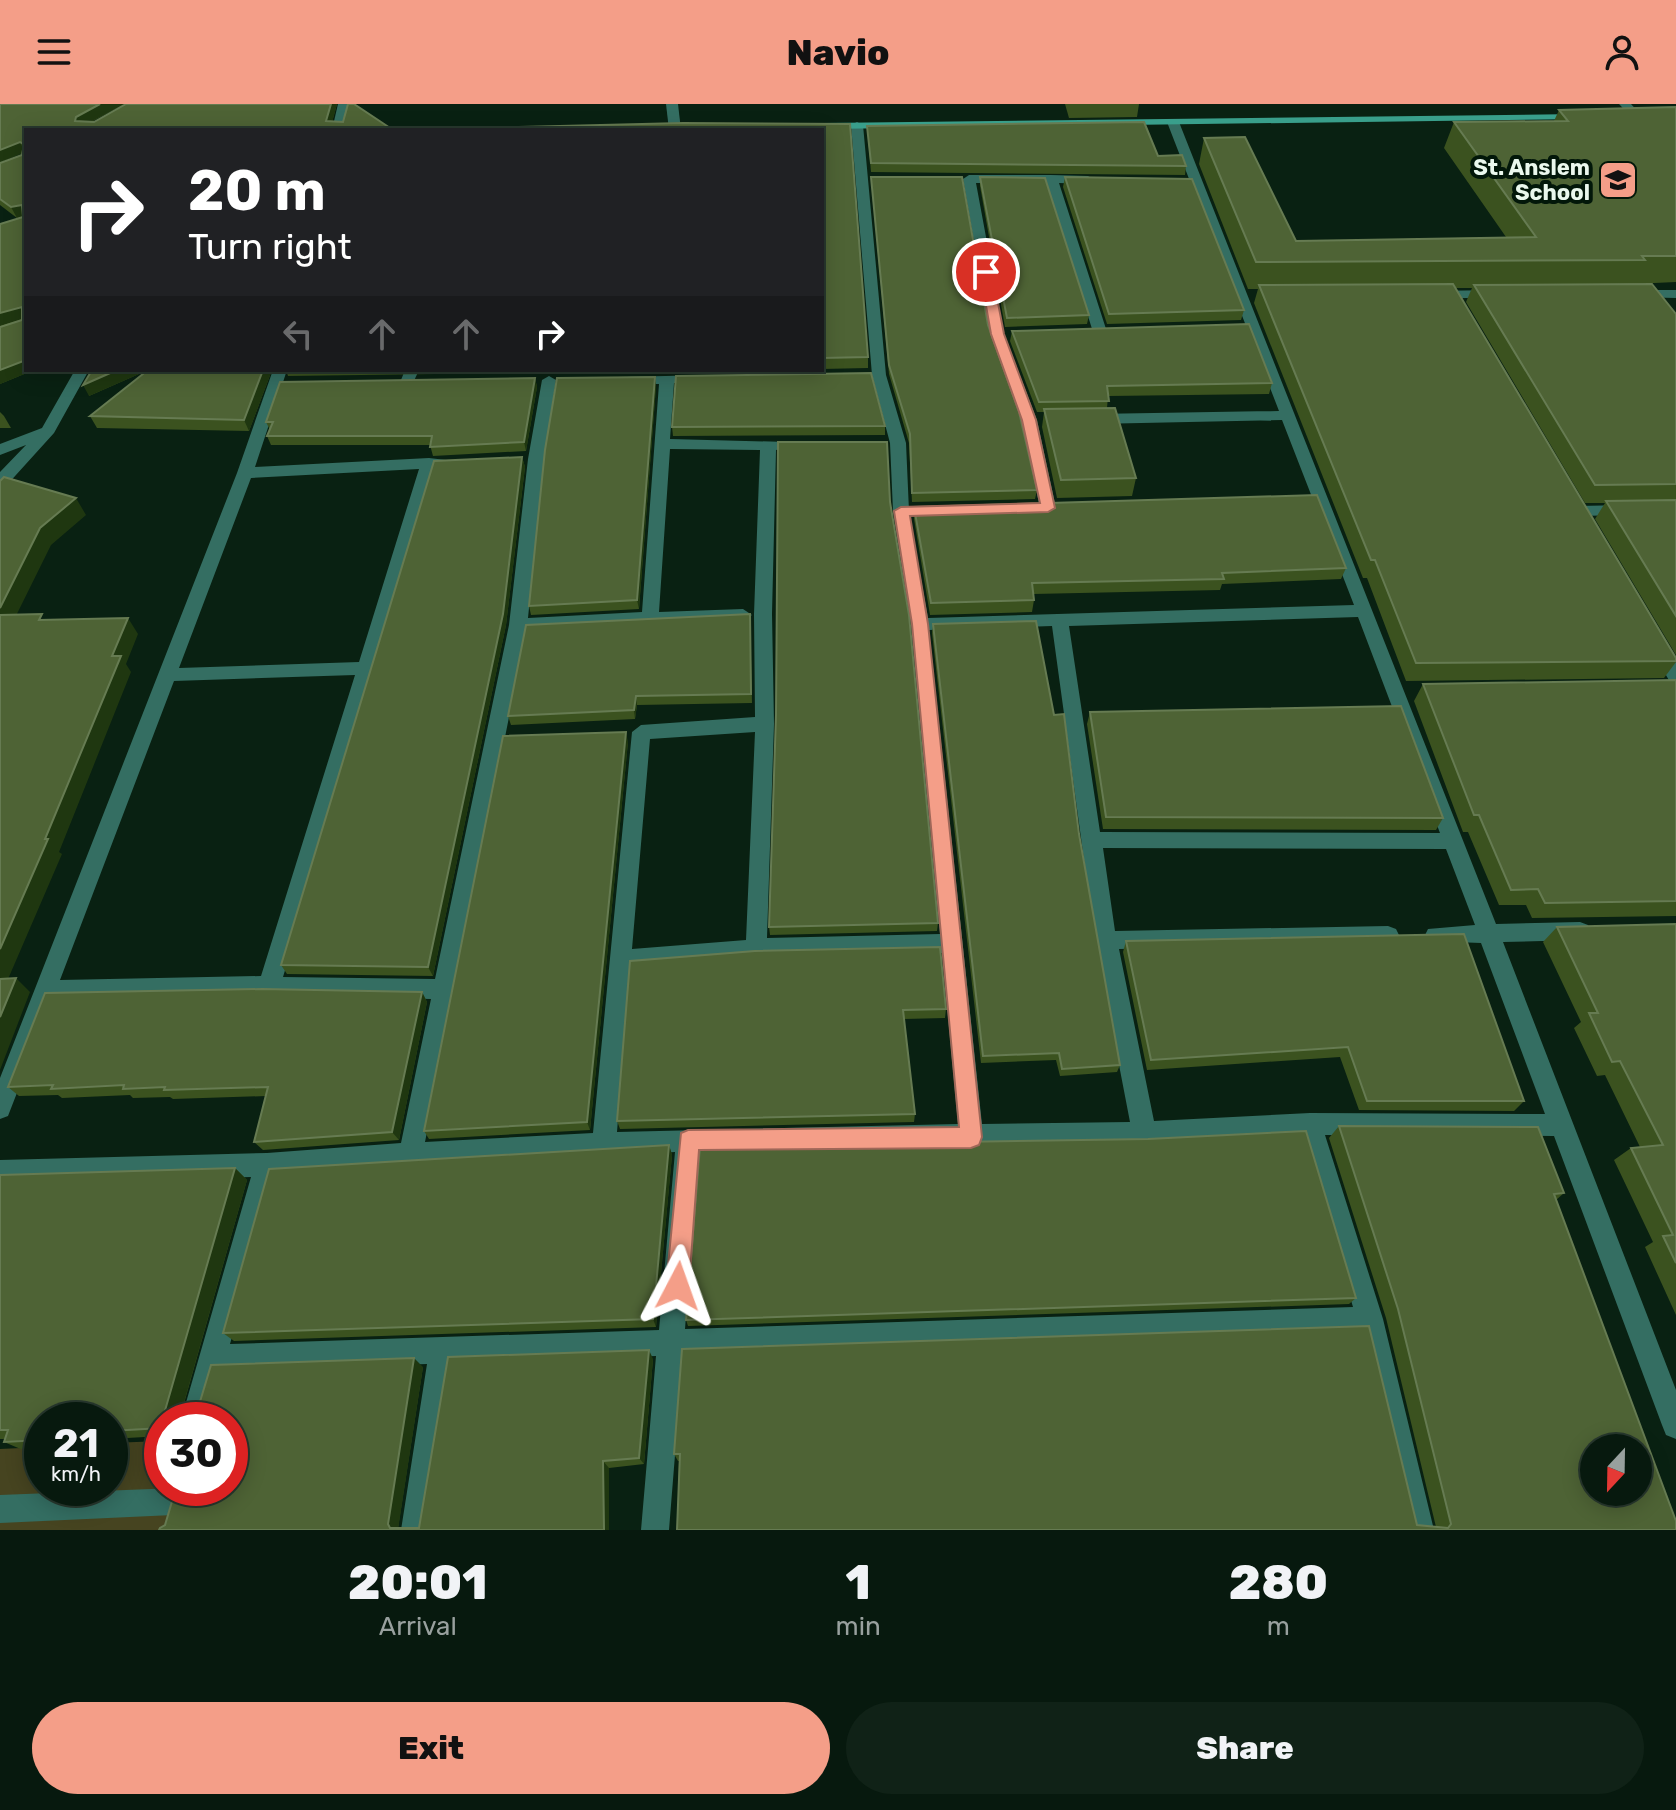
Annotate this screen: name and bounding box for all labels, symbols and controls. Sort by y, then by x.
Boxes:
icon: menu [32,30,76,74]
icon: person [1600,30,1644,74]
text: Navio [787,31,890,74]
place label: St. Anslem School [1473,154,1590,206]
text: 20 m [188,158,326,224]
school or university icon: St. Anslem School [1597,159,1639,201]
icon: right [56,160,160,264]
text: Turn right [188,225,352,268]
pin [952,238,1020,306]
icon: arrive [964,250,1008,294]
icon: left [276,312,320,356]
icon: ahead [360,312,404,356]
icon: ahead [444,312,488,356]
icon: right [528,312,572,356]
position arrow [636,1244,720,1328]
speed limit sign: 30 [144,1402,248,1506]
text: 21 [53,1420,99,1467]
north arrow [1580,1434,1652,1506]
map controls [1580,1434,1652,1506]
text: km/h [51,1462,101,1486]
text: 20:01 [348,1554,488,1611]
text: 1 [845,1554,871,1611]
text: 280 [1229,1554,1328,1611]
text: Arrival [379,1611,457,1642]
text: min [836,1611,881,1642]
text: m [1267,1611,1290,1642]
button: Exit [32,1702,830,1794]
button: Share [846,1702,1644,1794]

